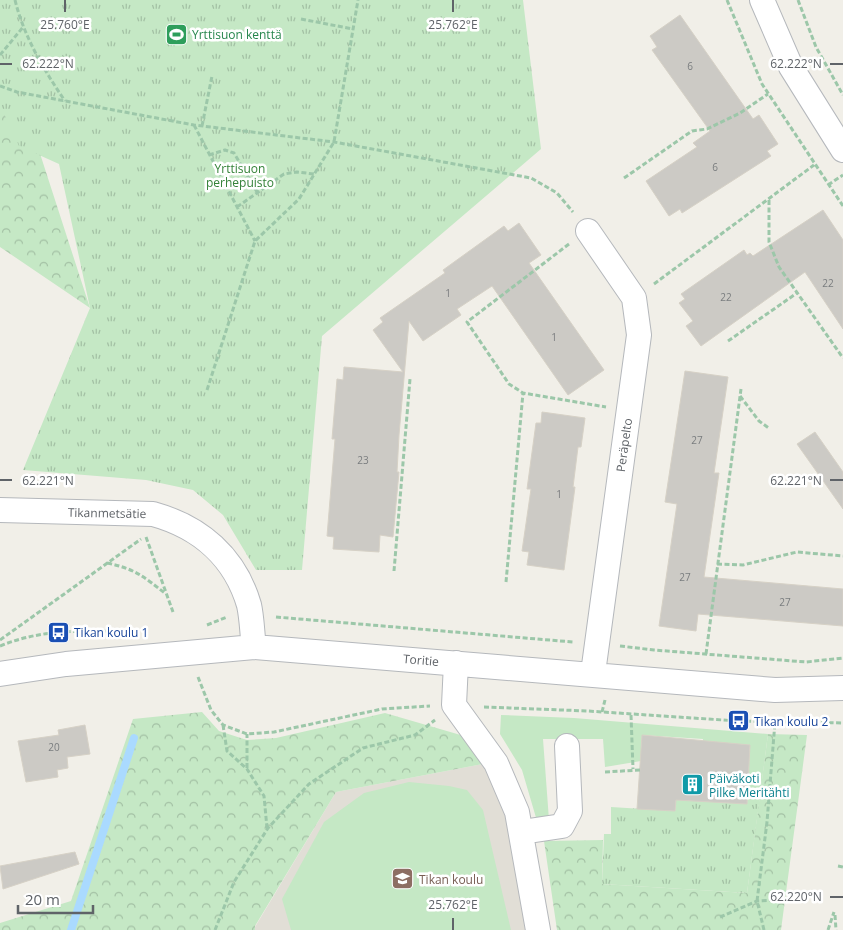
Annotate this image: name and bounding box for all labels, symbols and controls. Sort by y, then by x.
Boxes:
text: 25.760°E [40,16,90,33]
text: 25.762°E [428,16,478,33]
sports icon: Yrttisuon kenttä [164,22,188,46]
place label: Yrttisuon kenttä [192,26,282,43]
text: 62.222°N [22,55,74,72]
text: 62.222°N [770,55,822,72]
house number: 6 [687,59,693,73]
park label: Yrttisuon perhepuisto [206,160,274,191]
house number: 6 [712,160,718,174]
house number: 22 [822,276,834,290]
house number: 1 [445,286,451,300]
house number: 22 [720,290,732,304]
house number: 1 [551,330,557,344]
street label: Peräpelto [612,417,636,473]
house number: 27 [691,433,703,447]
house number: 23 [357,453,369,467]
text: 62.221°N [22,472,74,489]
text: 62.221°N [770,472,822,489]
house number: 1 [556,487,562,501]
street label: Tikanmetsätie [68,504,147,522]
house number: 27 [679,570,691,584]
house number: 27 [779,595,791,609]
bus stop icon: Tikan koulu 1 [46,620,70,644]
place label: Tikan koulu 1 [74,624,148,641]
street label: Toritie [402,650,440,670]
bus stop icon: Tikan koulu 2 [726,709,750,733]
place label: Tikan koulu 2 [754,713,828,730]
house number: 20 [48,740,60,754]
place label: Päiväkoti Pilke Meritähti [709,770,790,801]
building icon: Päiväkoti Pilke Meritähti [681,773,705,797]
school or university icon: Tikan koulu [391,867,415,891]
place label: Tikan koulu [419,871,483,888]
scale bar [18,882,92,914]
text: 62.220°N [770,888,822,905]
text: 20 m [25,889,60,909]
text: 25.762°E [428,896,478,913]

